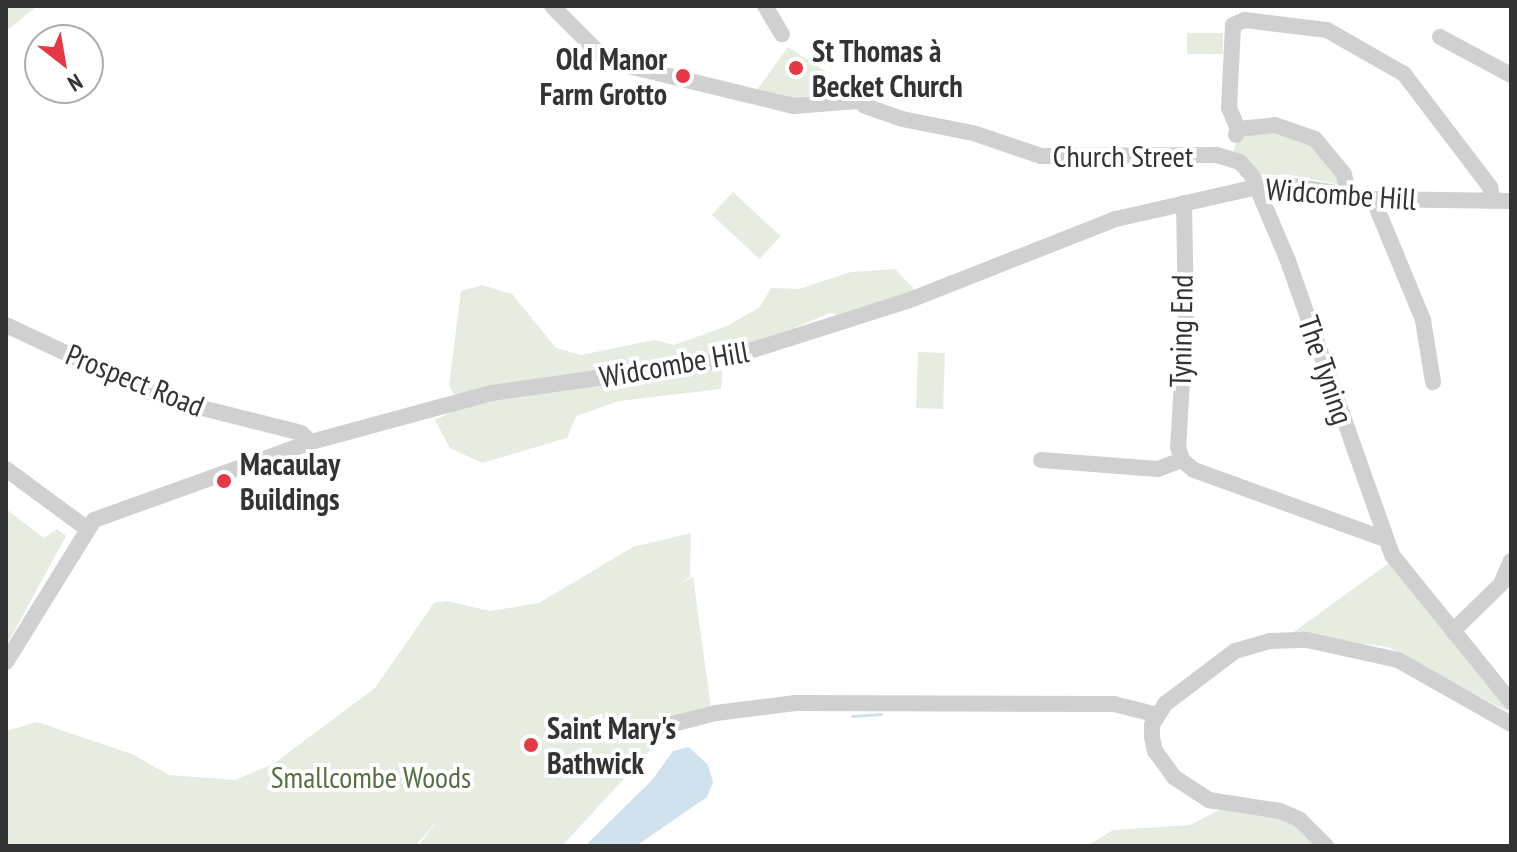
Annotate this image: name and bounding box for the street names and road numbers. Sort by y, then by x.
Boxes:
street label: Church Street [1053,138,1193,174]
street label: Widcombe Hill [1265,171,1417,217]
street label: Tyning End [1162,274,1200,388]
street label: The Tyning [1291,311,1361,429]
street label: Widcombe Hill [597,333,751,395]
street label: Prospect Road [61,336,209,424]

